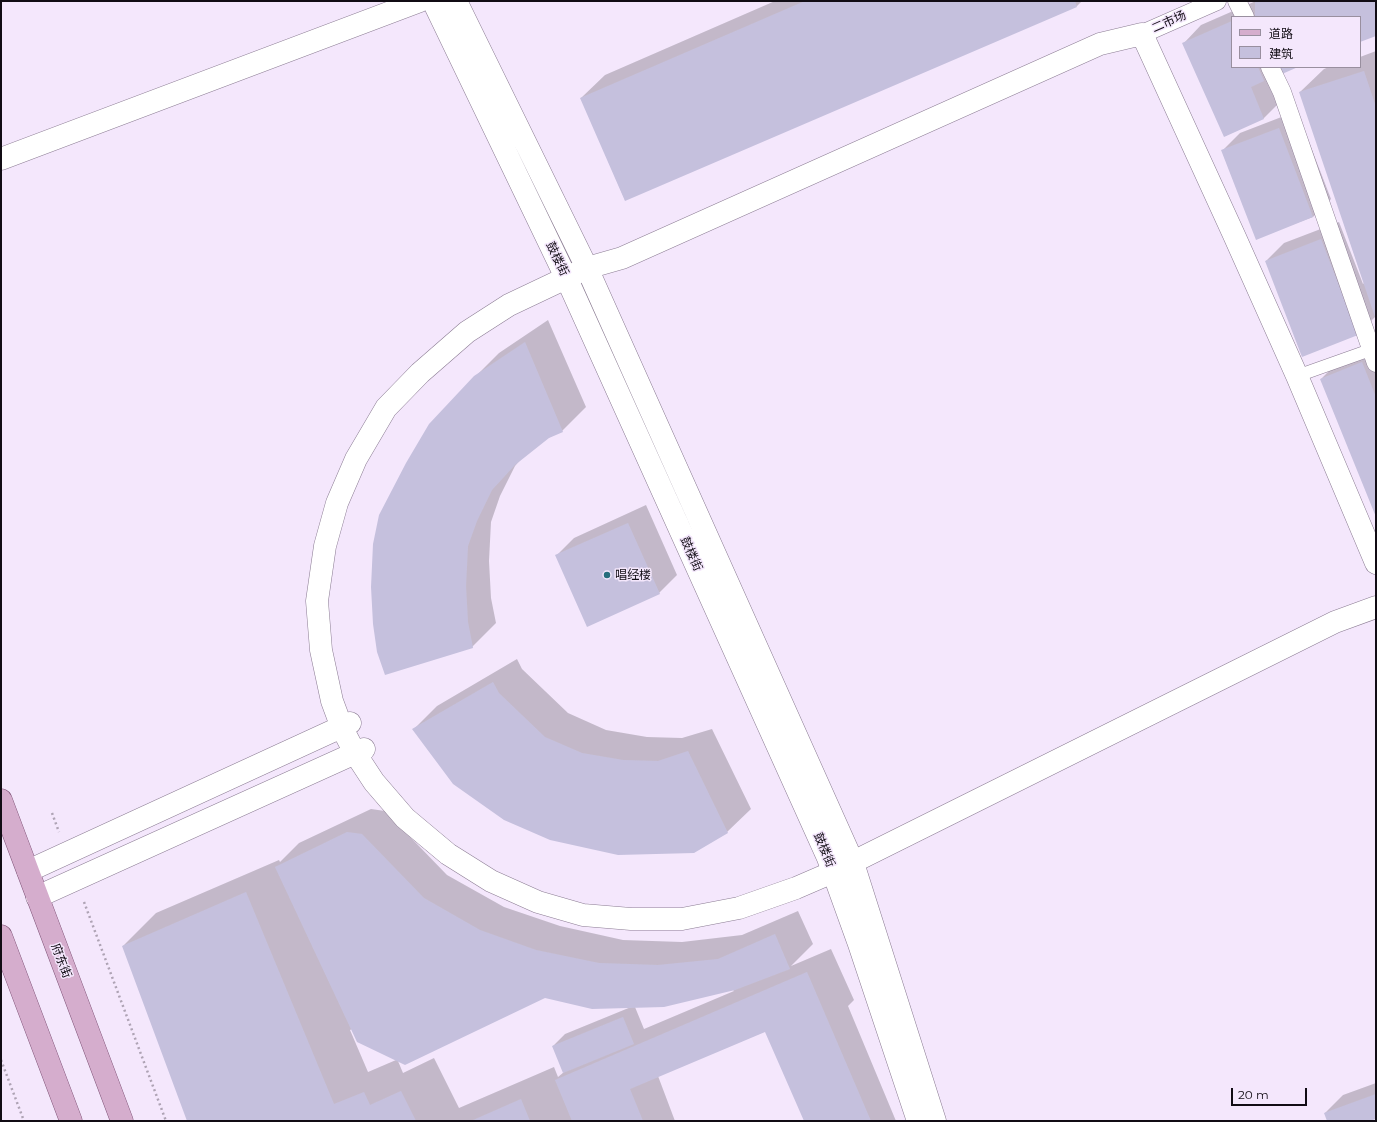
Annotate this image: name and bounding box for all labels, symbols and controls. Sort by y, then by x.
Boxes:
street label: 二市场 [1150,8,1188,36]
legend [1231,16,1361,68]
text: 道路 [1269,26,1293,41]
text: 建筑 [1269,46,1293,61]
street label: 鼓楼街 [543,240,571,278]
street label: 鼓楼街 [677,535,705,573]
place label: 唱经楼 [615,568,651,582]
marker: 唱经楼 [602,570,612,580]
street label: 鼓楼街 [810,831,838,869]
street label: 府东街 [48,942,74,980]
scale bar [1233,1080,1309,1106]
text: 20 m [1238,1087,1269,1102]

